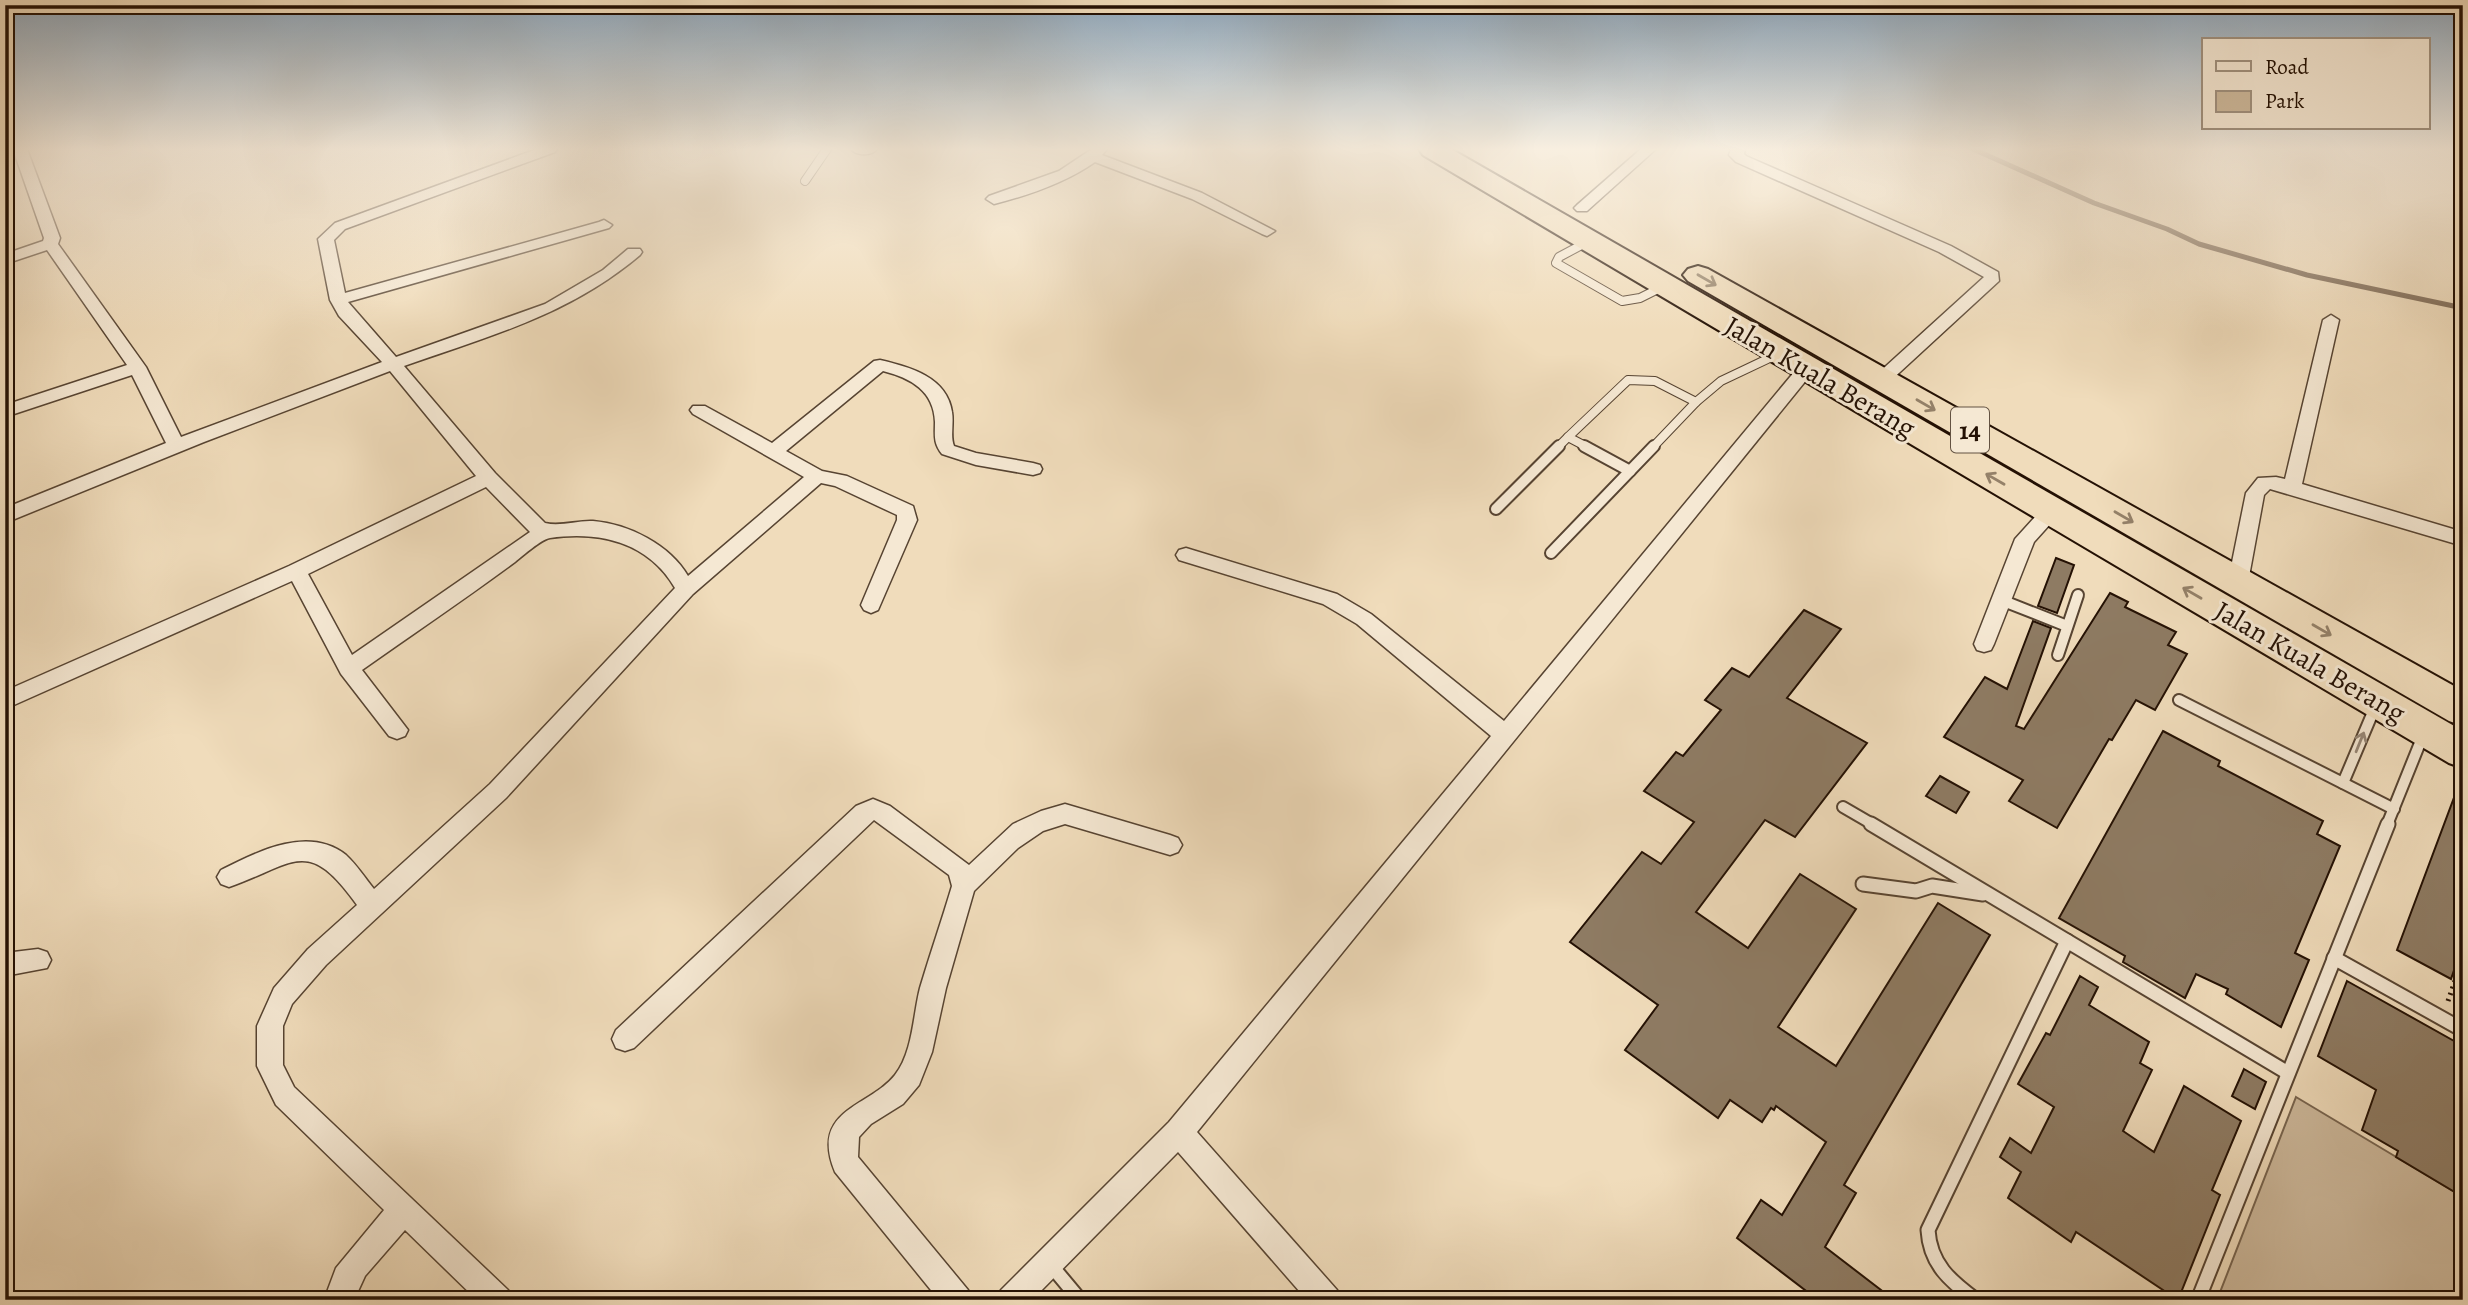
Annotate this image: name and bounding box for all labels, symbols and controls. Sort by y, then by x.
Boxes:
legend [2202,38,2430,130]
text: Road [2265,53,2309,81]
text: Park [2265,87,2305,115]
one-way arrow [1697,273,1717,287]
street label: Jalan Kuala Berang [1718,307,1922,447]
one-way arrow [1915,399,1936,412]
road number: 14 [1951,408,1989,452]
one-way arrow [1986,472,2006,486]
one-way arrow [2113,511,2134,524]
one-way arrow [2183,586,2203,600]
street label: Jalan Kuala Berang [2208,592,2412,732]
one-way arrow [2311,623,2331,637]
one-way arrow [2355,732,2368,753]

